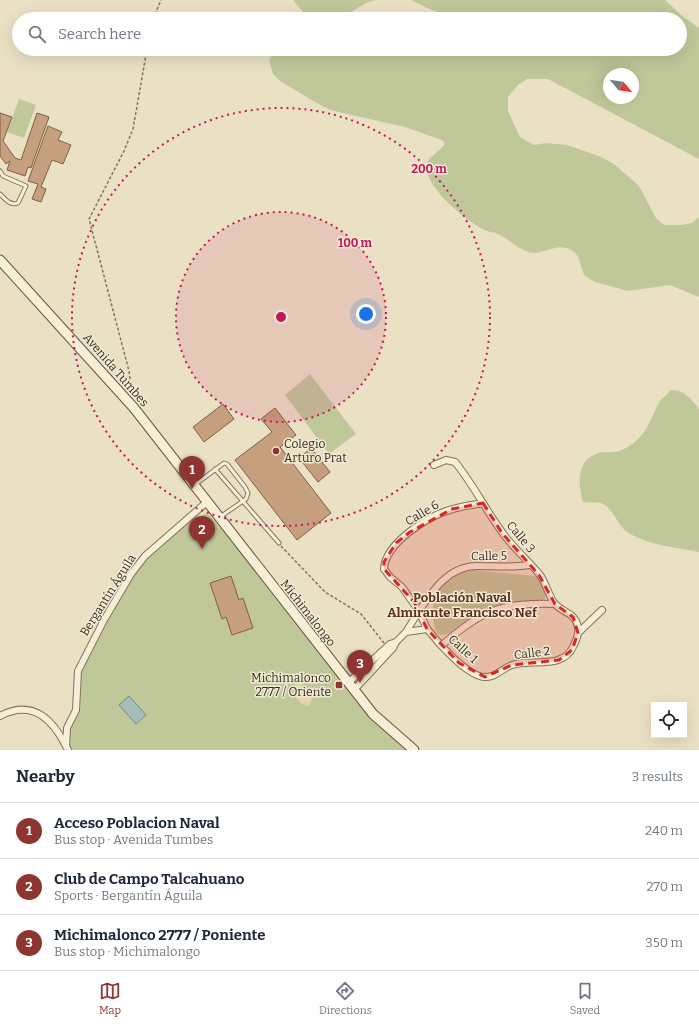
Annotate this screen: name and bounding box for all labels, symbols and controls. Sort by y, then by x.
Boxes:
search box [12,12,687,56]
icon: search [26,23,48,45]
text: Search here [58,25,141,43]
north arrow [603,68,639,104]
text: 200 m [411,162,447,176]
text: 100 m [338,236,373,250]
your location [356,304,376,324]
centre of rings [274,310,288,324]
street label: Avenida Tumbes [80,330,152,410]
place label: Colegio Arturo Prat [284,437,347,465]
marker: Colegio Arturo Prat [271,446,281,456]
pin: 1 [179,456,205,489]
street label: Calle 6 [403,497,441,529]
pin: 2 [189,516,215,549]
street label: Calle 3 [504,518,538,556]
street label: Calle 5 [471,549,507,563]
street label: Bergantín Águila [76,551,139,638]
street label: Michimalongo [278,577,338,649]
district label: Población Naval Almirante Francisco Nef [387,590,538,620]
street label: Calle 1 [445,632,481,666]
street label: Calle 2 [513,644,551,662]
pin: 3 [347,650,373,683]
place label: Michimalonco 2777 / Oriente [251,671,331,699]
marker: Michimalonco 2777 / Oriente [334,680,344,690]
map controls [651,702,687,738]
button: locate [651,702,687,738]
text: Nearby [16,766,75,787]
text: 3 results [632,769,683,784]
text: Acceso Poblacion Naval [54,814,220,832]
text: 1 [26,823,32,838]
text: 240 m [645,823,683,838]
text: Bus stop · Avenida Tumbes [54,832,213,847]
text: Club de Campo Talcahuano [54,870,245,888]
text: 2 [25,879,33,894]
text: 270 m [646,879,683,894]
text: Sports · Bergantín Águila [54,888,203,903]
text: Michimalonco 2777 / Poniente [54,926,266,944]
text: 3 [25,935,33,950]
text: 350 m [645,935,683,950]
text: Bus stop · Michimalongo [54,944,200,959]
tab: Map [99,980,121,1017]
tab: Directions [319,980,372,1017]
tab: Saved [570,980,600,1017]

